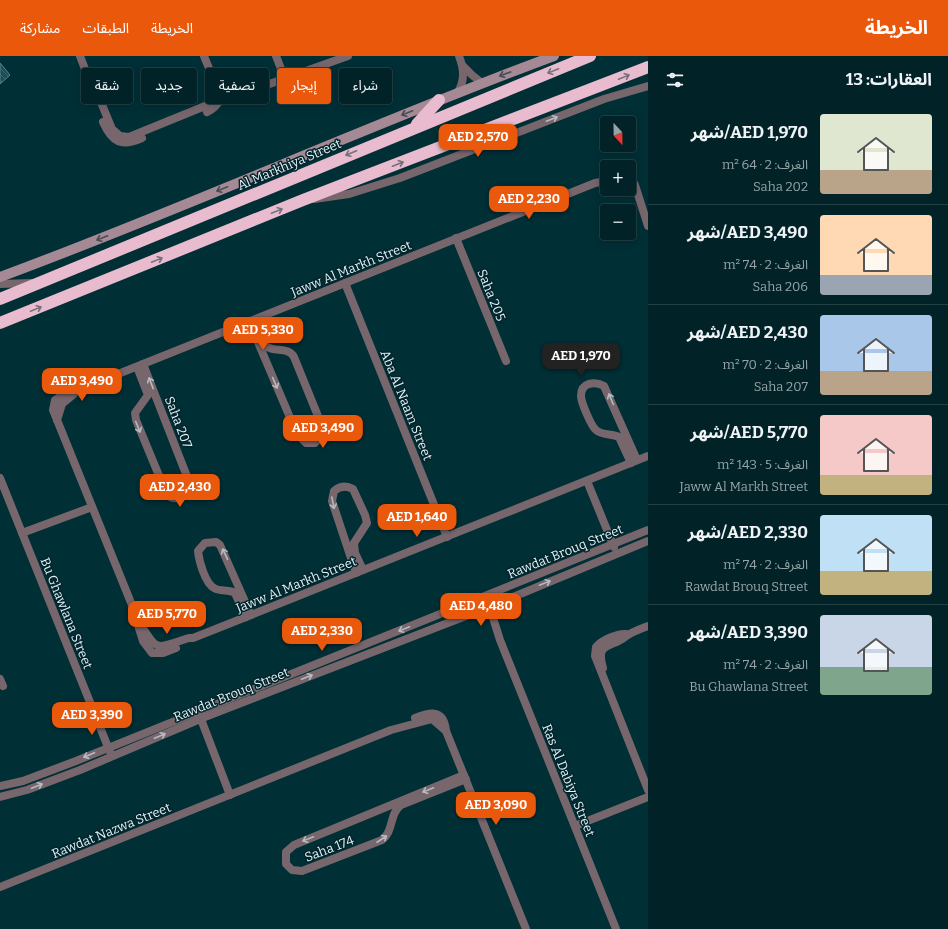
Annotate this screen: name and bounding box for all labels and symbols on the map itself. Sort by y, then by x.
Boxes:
one-way arrow [548,67,560,75]
one-way arrow [500,71,512,79]
one-way arrow [617,73,629,80]
one-way arrow [402,110,414,118]
one-way arrow [545,114,557,122]
north arrow [600,116,636,152]
pin: AED 2,570 [432,124,524,158]
street label: Al Markhiya Street [235,136,344,193]
one-way arrow [346,150,358,158]
one-way arrow [392,159,404,167]
one-way arrow [217,186,229,194]
pin: AED 2,230 [483,186,575,220]
one-way arrow [271,206,283,214]
one-way arrow [96,235,108,242]
street label: Jaww Al Markh Street [288,237,414,300]
one-way arrow [150,255,162,263]
street label: Saha 205 [474,267,509,323]
one-way arrow [30,304,42,312]
pin: AED 5,330 [217,317,309,351]
pin: AED 1,970 [535,343,627,377]
street label: Aba Al Naam Street [378,348,436,463]
pin: AED 3,490 [36,368,128,402]
one-way arrow [146,377,154,389]
one-way arrow [272,377,280,389]
one-way arrow [607,393,614,405]
street label: Saha 207 [162,394,195,451]
pin: AED 3,490 [277,415,369,449]
one-way arrow [135,420,143,432]
pin: AED 2,430 [134,474,226,508]
one-way arrow [329,496,337,509]
pin: AED 1,640 [371,504,463,538]
street label: Rawdat Brouq Street [505,521,625,581]
one-way arrow [221,548,228,560]
street label: Jaww Al Markh Street [233,553,359,616]
street label: Bu Ghawlana Street [37,555,96,671]
one-way arrow [539,579,551,587]
pin: AED 4,480 [435,593,527,627]
pin: AED 5,770 [121,601,213,635]
pin: AED 2,330 [276,618,368,652]
one-way arrow [399,626,411,633]
street label: Rawdat Brouq Street [171,664,291,724]
one-way arrow [300,672,312,680]
pin: AED 3,390 [46,702,138,736]
street label: Ras Al Dabiya Street [539,722,598,839]
one-way arrow [154,732,166,739]
one-way arrow [83,752,95,760]
one-way arrow [31,782,43,790]
one-way arrow [423,787,435,794]
pin: AED 3,090 [450,792,542,826]
street label: Rawdat Nazwa Street [50,800,173,861]
street label: Saha 174 [302,832,356,865]
one-way arrow [376,834,388,842]
one-way arrow [302,836,314,843]

